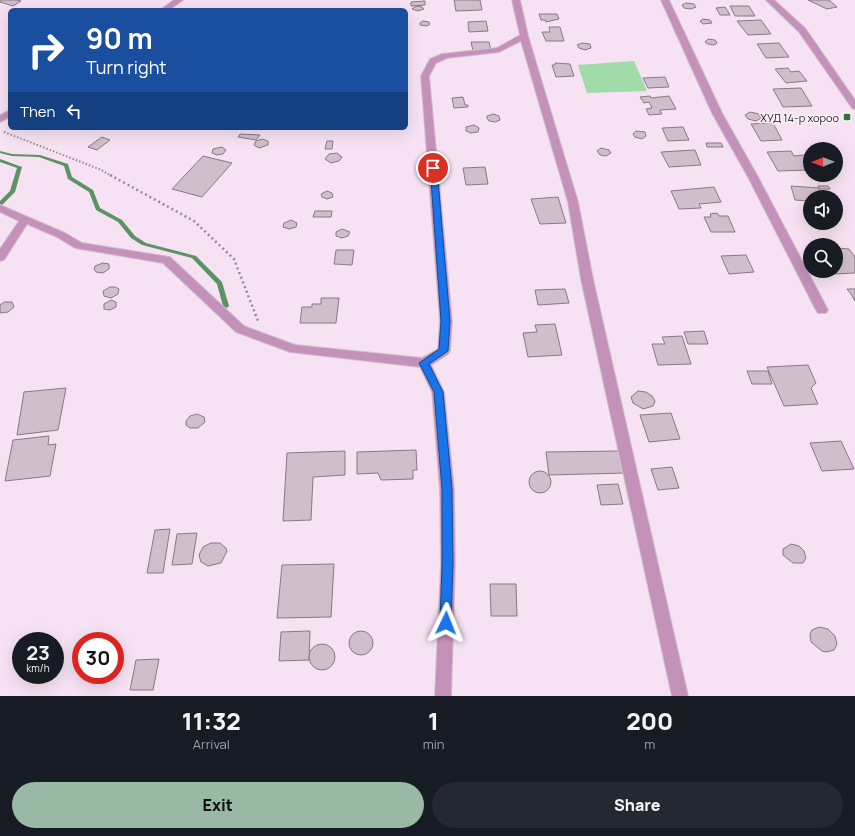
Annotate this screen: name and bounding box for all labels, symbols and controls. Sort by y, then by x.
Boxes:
text: 90 m [86,19,153,57]
icon: right [20,24,72,76]
text: Turn right [86,55,167,79]
icon: left [63,100,85,122]
text: Then [20,101,55,122]
place label: ХУД 14-р хороо [760,110,839,125]
marker: ХУД 14-р хороо [842,112,852,122]
north arrow [803,142,843,182]
map controls [803,142,843,278]
pin [416,151,450,185]
icon: arrive [422,157,444,179]
button: sound [803,190,843,230]
button: search [803,238,843,278]
position arrow [425,602,467,644]
speed limit sign: 30 [72,632,124,684]
text: 23 [26,639,50,666]
text: km/h [26,661,50,675]
text: 11:32 [182,704,241,737]
text: 1 [428,704,439,737]
text: 200 [626,704,673,737]
text: Arrival [193,735,230,753]
text: min [423,735,444,753]
text: m [644,735,655,753]
button: Exit [12,782,424,828]
button: Share [432,782,843,828]

